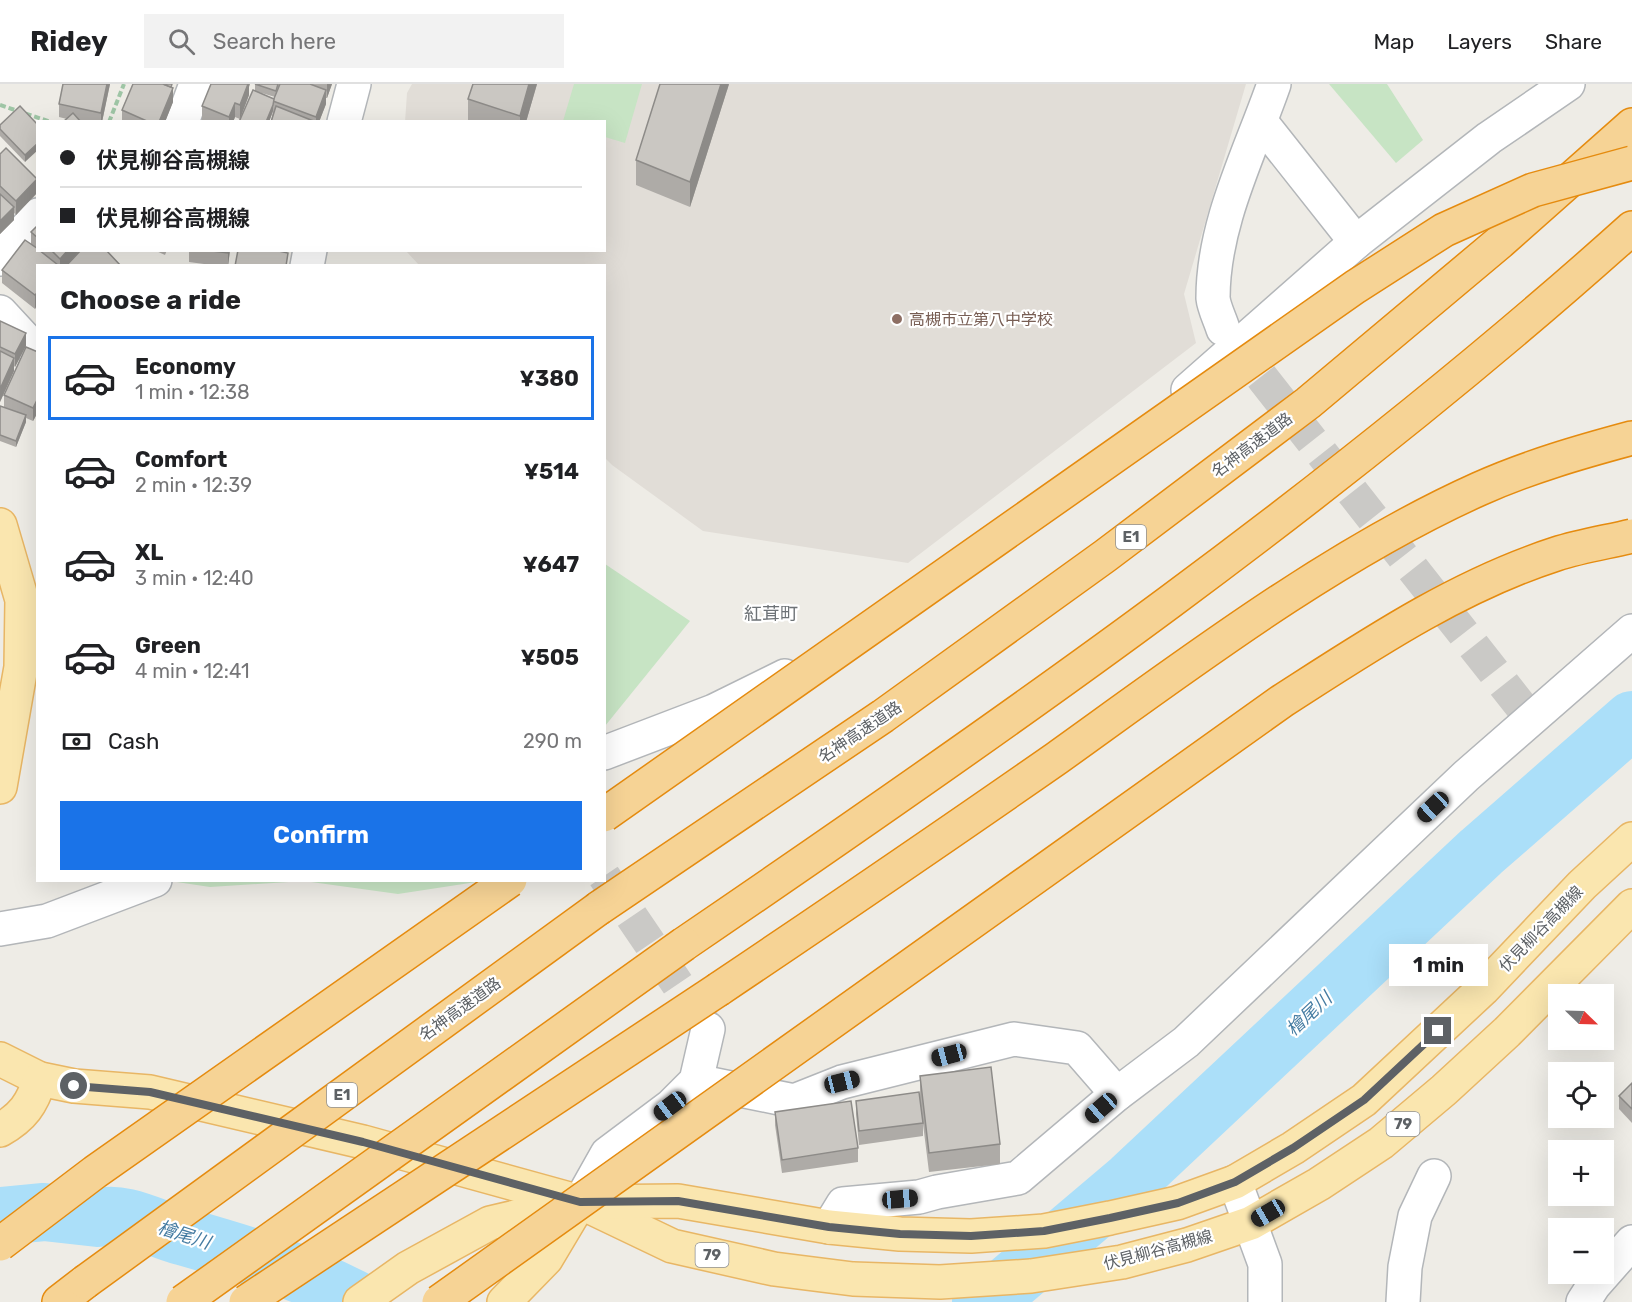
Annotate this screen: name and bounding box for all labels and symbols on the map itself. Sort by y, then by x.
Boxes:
place label: 高槻市立第八中学校 [909,310,1053,329]
marker: 高槻市立第八中学校 [890,312,904,326]
street label: 名神高速道路 [1208,409,1296,481]
road number: E1 [1116,525,1146,549]
district label: 紅茸町 [744,603,798,625]
street label: 名神高速道路 [815,697,905,767]
car [1414,788,1452,826]
street label: 伏見柳谷高槻線 [1495,882,1587,976]
callout: 1 min [1388,944,1488,986]
street label: 名神高速道路 [416,973,504,1045]
north arrow [1548,984,1614,1050]
water label: 檜尾川 [1282,986,1338,1040]
route end [1424,1017,1451,1044]
car [929,1042,969,1068]
car [822,1069,862,1095]
route start [60,1072,87,1099]
road number: E1 [327,1083,357,1107]
car [650,1088,690,1124]
car [1082,1089,1120,1127]
road number: 79 [1386,1112,1420,1136]
car [881,1188,919,1210]
car [1248,1196,1288,1230]
water label: 檜尾川 [155,1216,215,1254]
street label: 伏見柳谷高槻線 [1101,1226,1215,1274]
road number: 79 [696,1243,728,1267]

